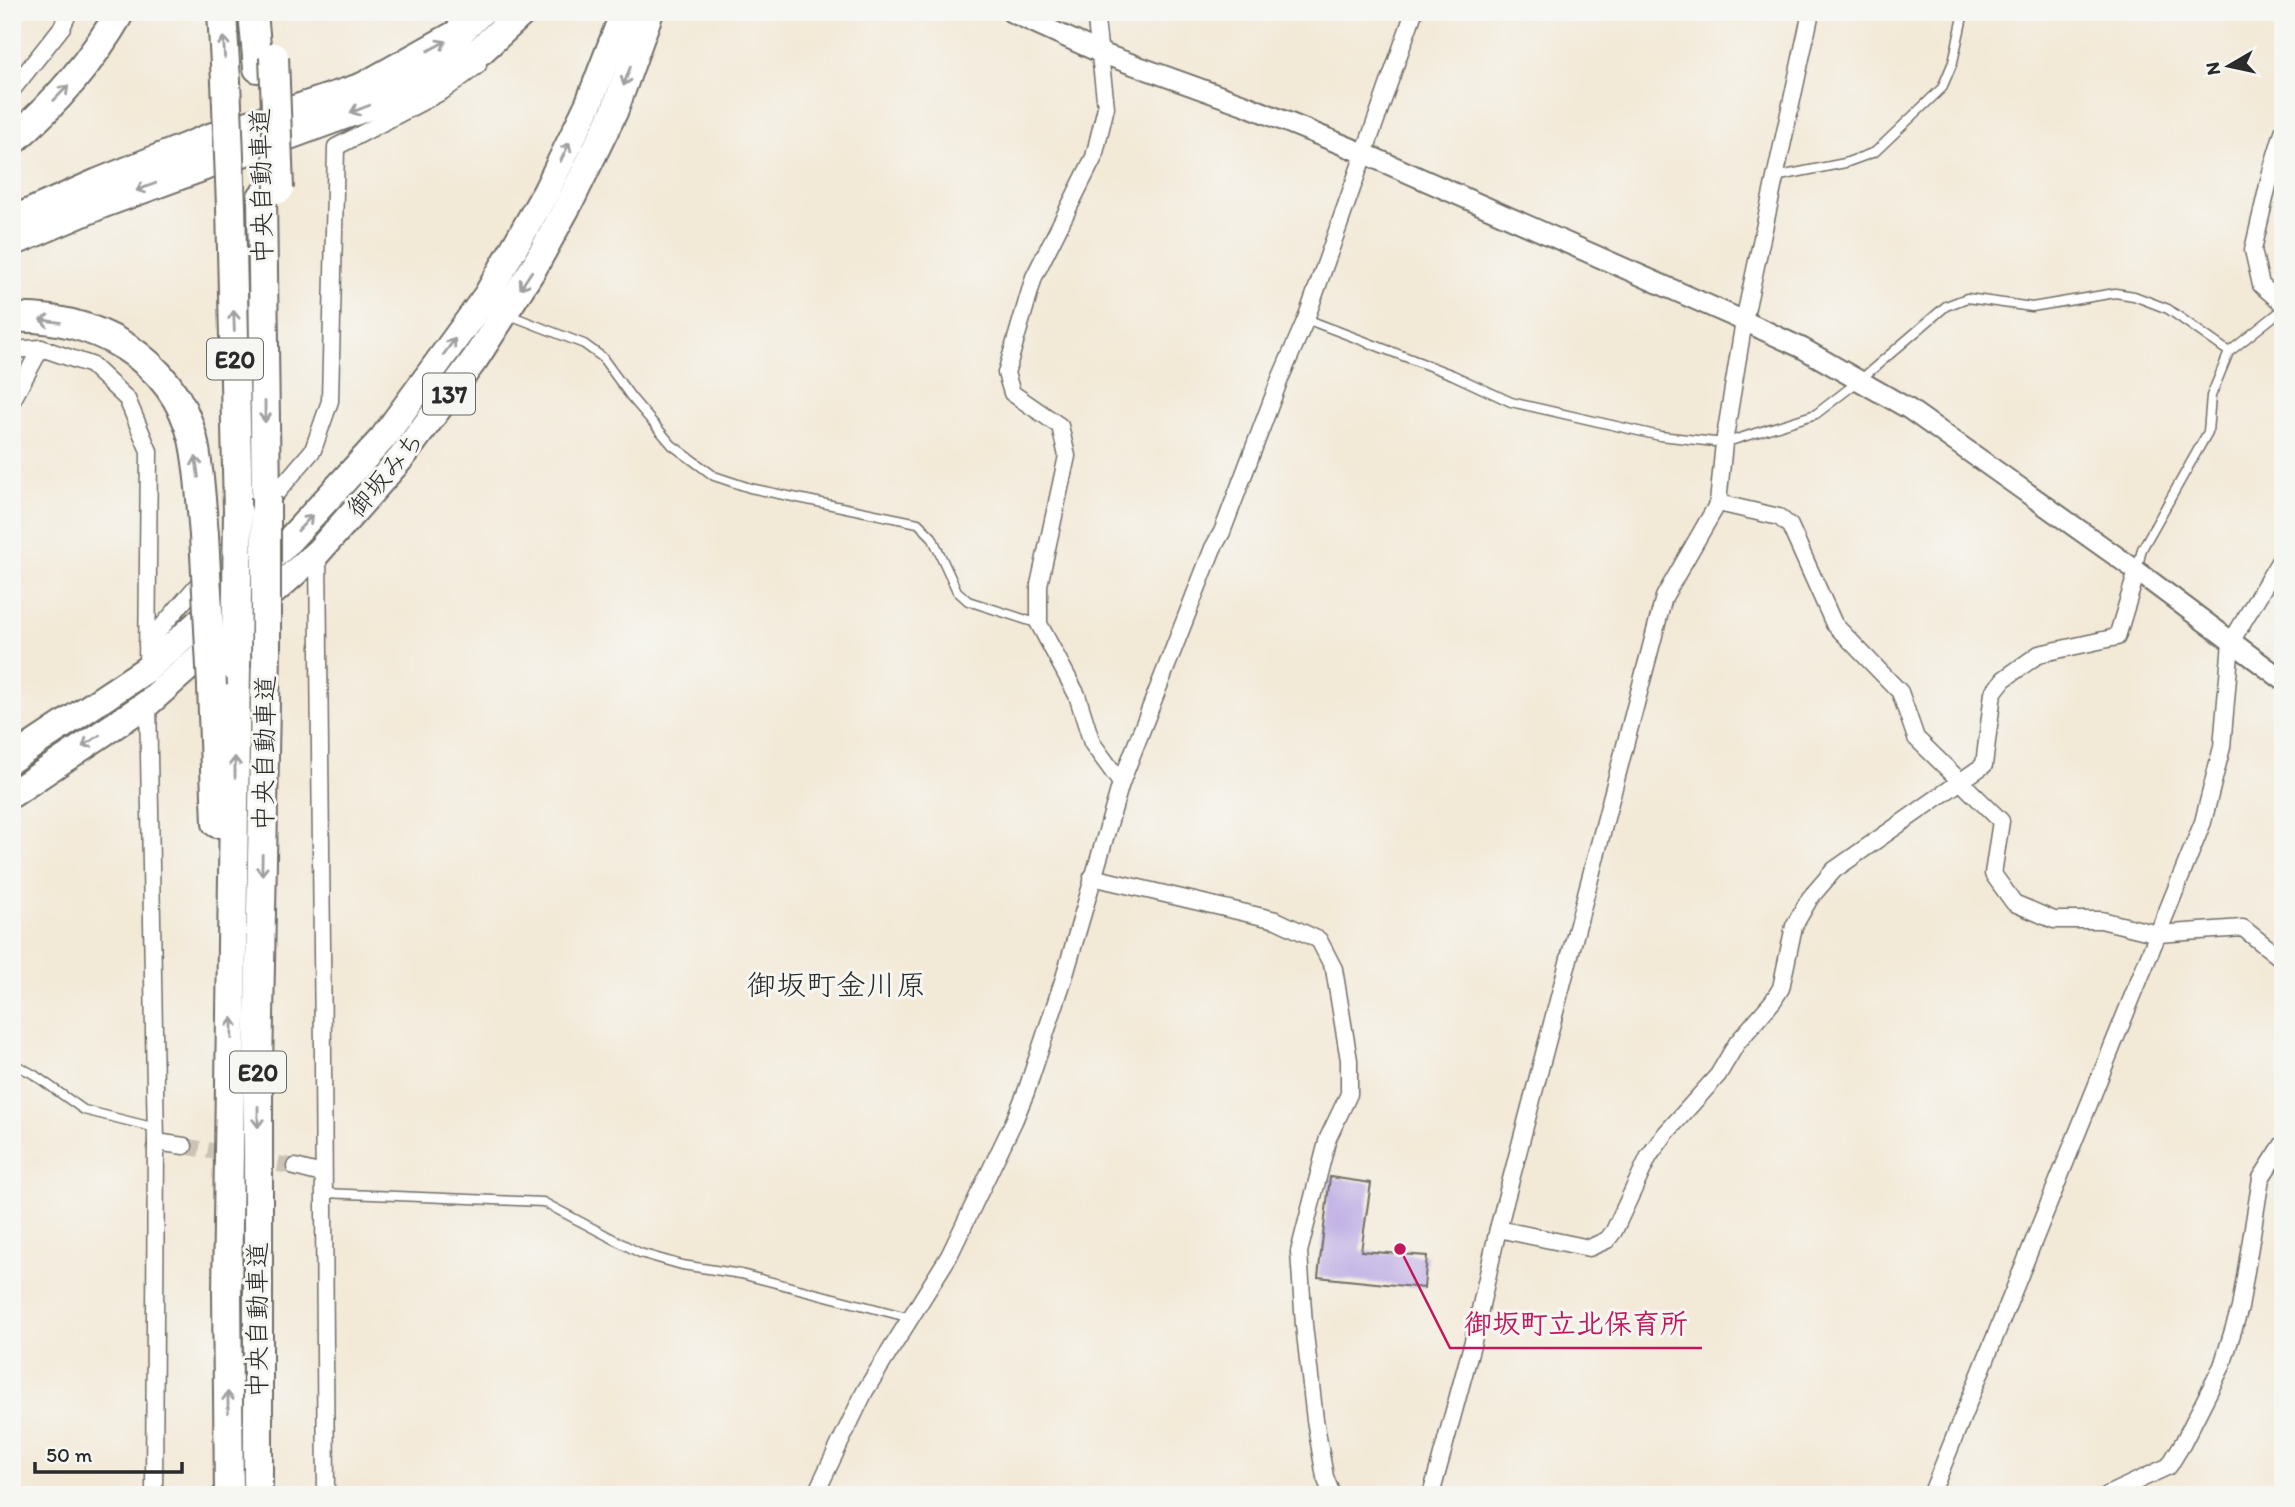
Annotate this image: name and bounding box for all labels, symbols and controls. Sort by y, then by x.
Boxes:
north arrow [2194,32,2264,102]
one-way arrow [217,36,230,59]
one-way arrow [426,39,447,52]
text: N [2200,60,2225,77]
one-way arrow [620,65,632,87]
one-way arrow [52,85,69,102]
one-way arrow [349,104,371,117]
street label: 中央自動車道 [244,108,278,264]
one-way arrow [559,142,573,163]
one-way arrow [136,182,158,194]
one-way arrow [518,269,532,289]
one-way arrow [228,310,241,333]
one-way arrow [39,314,62,327]
road number: E20 [207,338,263,380]
one-way arrow [442,338,456,357]
road number: 137 [423,374,475,414]
one-way arrow [258,400,272,423]
street label: 御坂みち [340,424,430,524]
one-way arrow [191,456,204,479]
one-way arrow [296,515,313,532]
street label: 中央自動車道 [247,675,281,831]
one-way arrow [82,733,101,748]
one-way arrow [228,756,242,779]
one-way arrow [255,853,269,876]
district label: 御坂町金川原 [746,966,926,1003]
one-way arrow [225,1016,239,1039]
road number: E20 [230,1052,286,1092]
one-way arrow [251,1105,264,1128]
street label: 中央自動車道 [241,1242,273,1398]
callout: 御坂町立北保育所 [1450,1299,1702,1348]
text: 御坂町立北保育所 [1464,1306,1688,1340]
one-way arrow [222,1391,235,1414]
scale bar [35,1430,182,1474]
text: 50 m [46,1442,93,1467]

